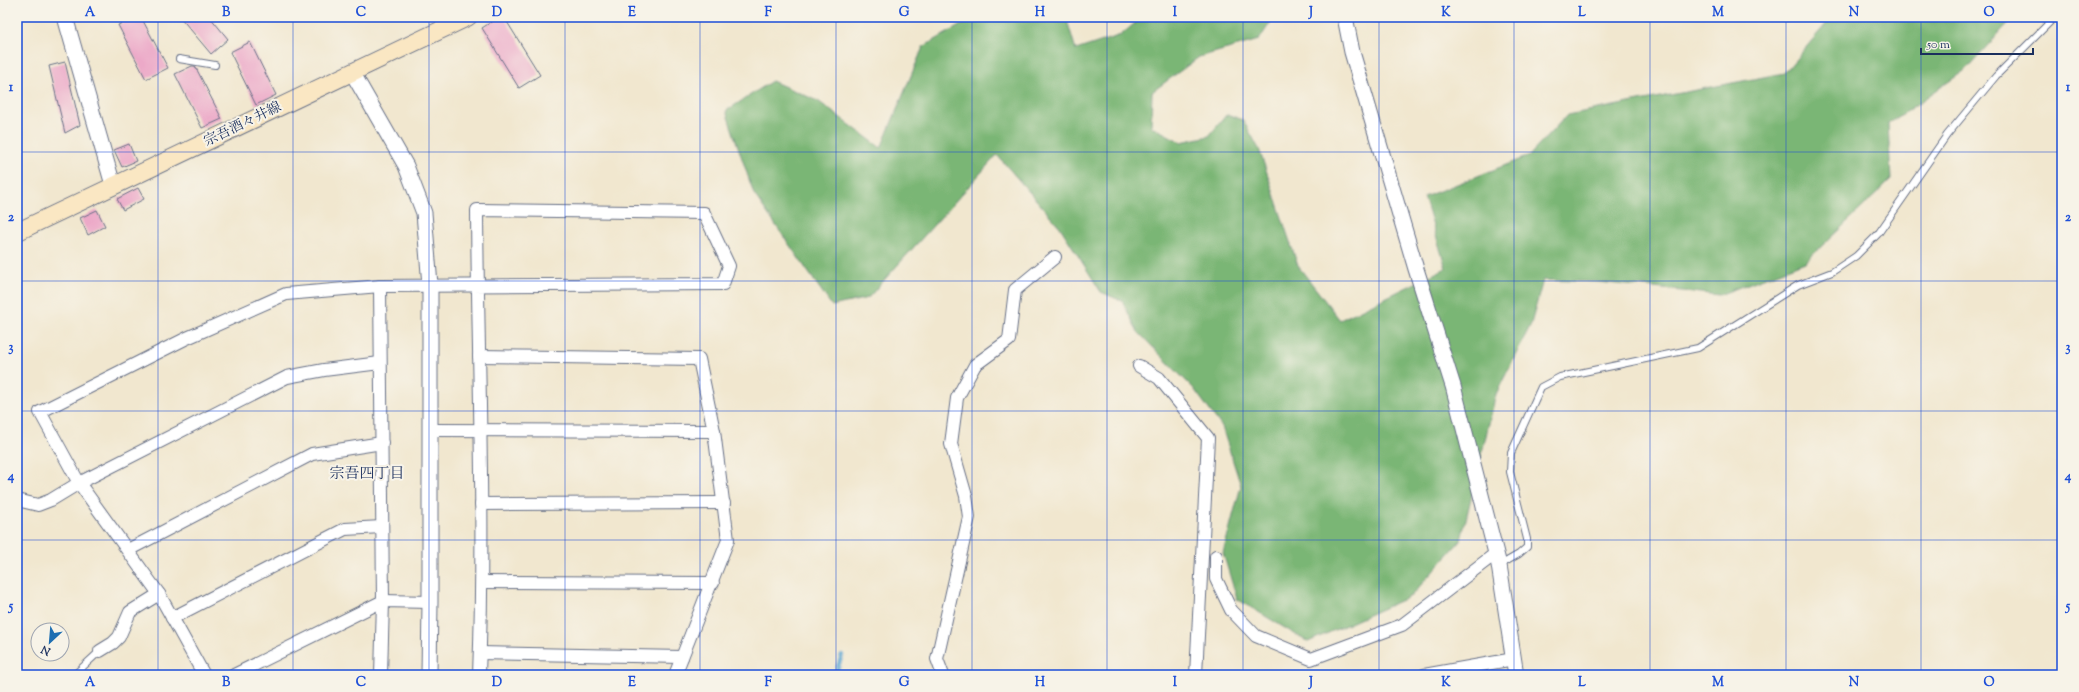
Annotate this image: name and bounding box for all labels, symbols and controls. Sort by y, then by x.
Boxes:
text: A [85,4,96,22]
text: B [222,4,231,22]
text: C [356,4,366,22]
text: D [492,4,502,22]
text: E [628,4,636,22]
text: F [764,4,772,22]
text: G [899,4,910,22]
text: H [1035,4,1046,22]
text: I [1173,4,1178,22]
text: J [1308,4,1313,22]
text: K [1441,4,1451,22]
text: L [1578,4,1586,22]
text: M [1712,4,1724,22]
text: N [1849,4,1860,22]
text: O [1983,4,1995,22]
scale bar [1921,30,2033,56]
text: 50 m [1926,36,1950,54]
text: 1 [9,79,14,97]
text: 1 [2066,79,2071,97]
street label: 宗吾酒々井線 [201,98,285,152]
text: 2 [8,209,15,227]
text: 2 [2065,209,2072,227]
text: 3 [8,339,14,357]
text: 3 [2065,339,2071,357]
district label: 宗吾四丁目 [329,464,405,485]
text: 4 [7,468,15,486]
text: 4 [2064,468,2072,486]
text: 5 [8,598,14,616]
text: 5 [2065,598,2071,616]
north arrow [30,622,70,662]
text: N [38,641,54,660]
text: A [85,674,96,692]
text: B [222,674,231,692]
text: C [356,674,366,692]
text: D [492,674,502,692]
text: E [628,674,636,692]
text: F [764,674,772,692]
text: G [899,674,910,692]
text: H [1035,674,1046,692]
text: I [1173,674,1178,692]
text: J [1308,674,1313,692]
text: K [1441,674,1451,692]
text: L [1578,674,1586,692]
text: M [1712,674,1724,692]
text: N [1849,674,1860,692]
text: O [1983,674,1995,692]

